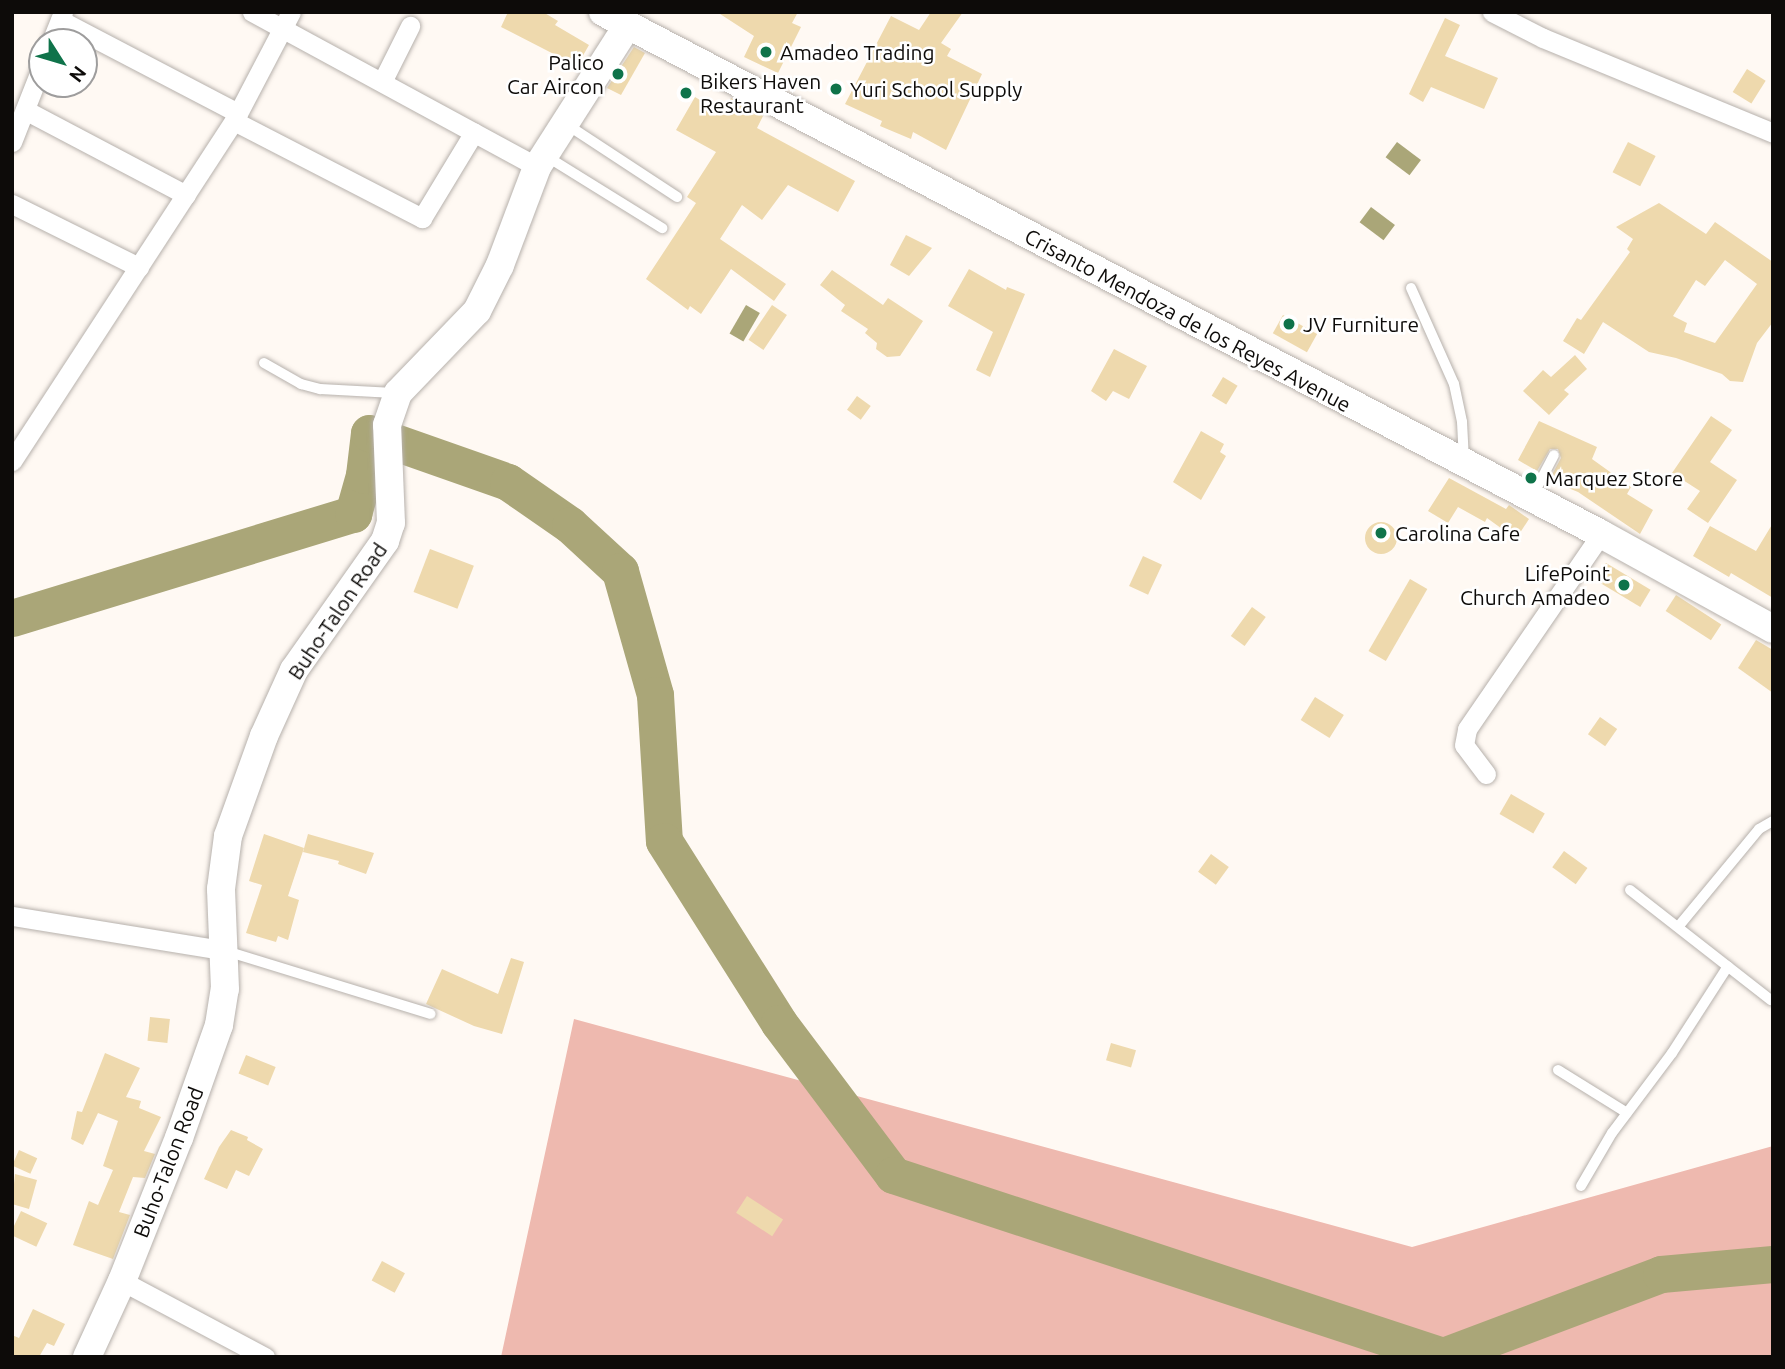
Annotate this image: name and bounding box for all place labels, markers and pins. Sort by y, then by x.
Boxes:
place label: Amadeo Trading [780,39,935,65]
marker: Amadeo Trading [758,44,774,60]
place label: Palico Car Aircon [507,49,604,99]
marker: Palico Car Aircon [610,66,626,82]
place label: Bikers Haven Restaurant [700,68,821,118]
place label: Yuri School Supply [850,76,1022,102]
marker: Yuri School Supply [828,81,844,97]
marker: Bikers Haven Restaurant [678,85,694,101]
place label: JV Furniture [1303,311,1419,337]
marker: JV Furniture [1281,316,1297,332]
place label: Marquez Store [1545,465,1683,491]
marker: Marquez Store [1523,470,1539,486]
place label: Carolina Cafe [1395,520,1520,546]
marker: Carolina Cafe [1373,525,1389,541]
place label: LifePoint Church Amadeo [1460,560,1610,610]
marker: LifePoint Church Amadeo [1616,577,1632,593]

